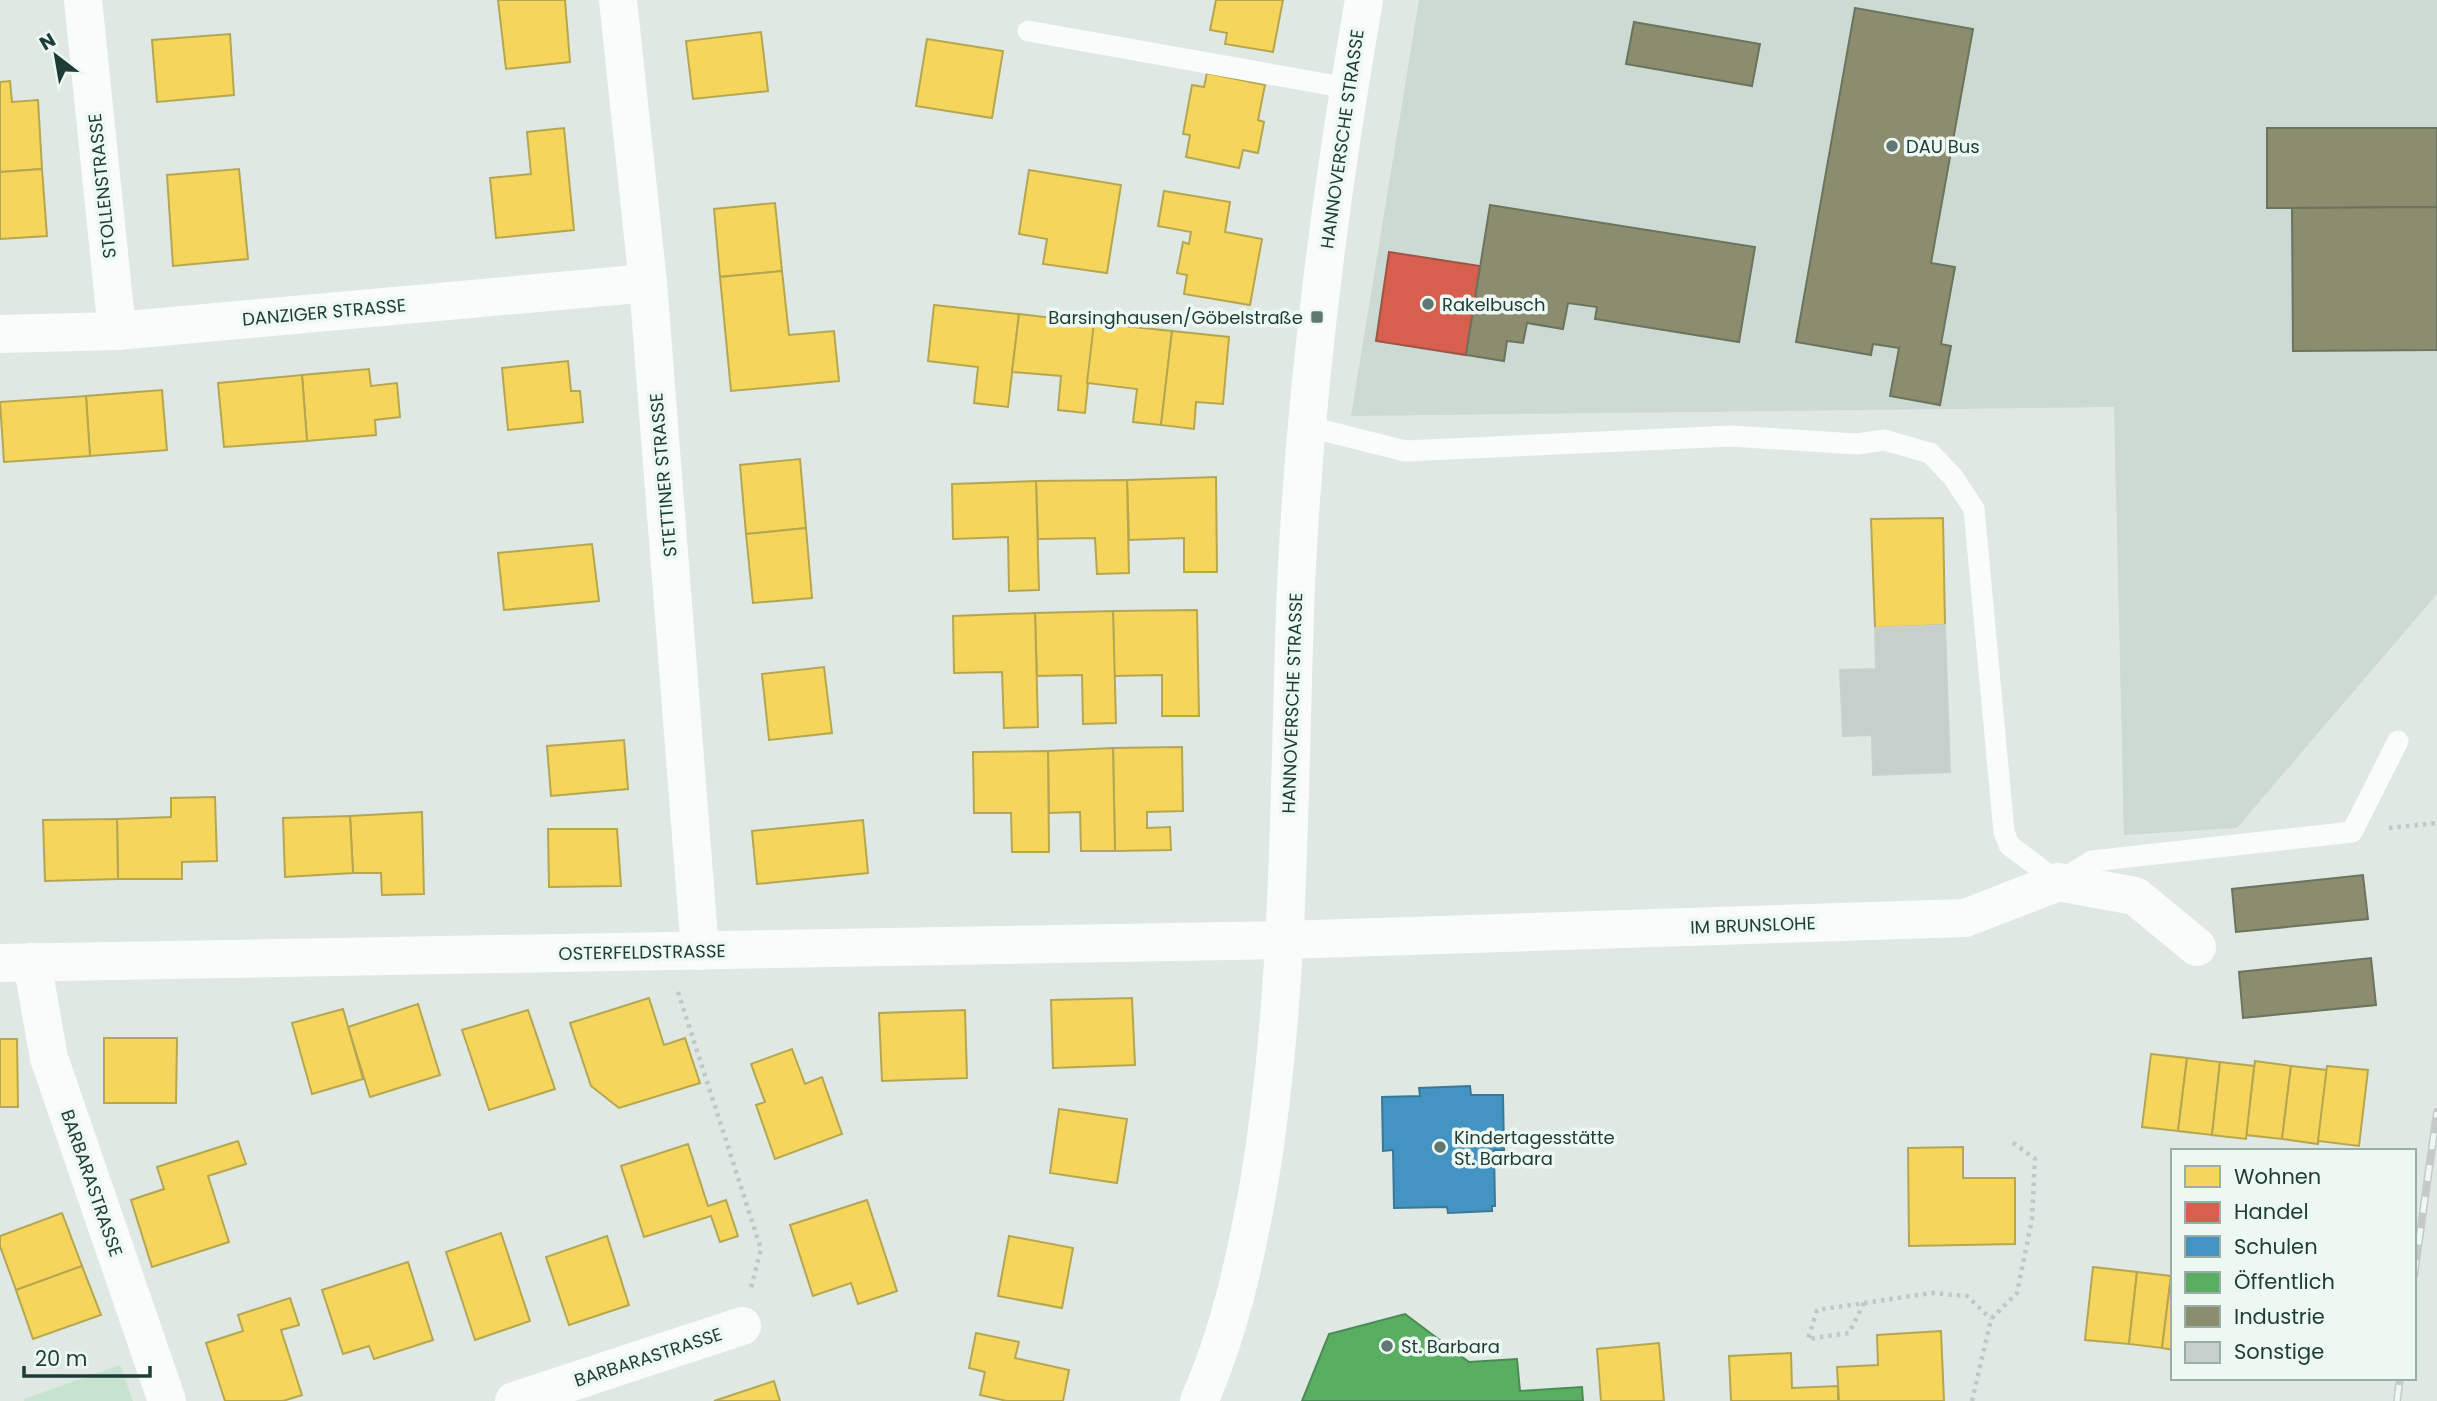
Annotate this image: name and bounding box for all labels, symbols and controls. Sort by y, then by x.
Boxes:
north arrow [21,21,91,91]
text: N [34,27,61,57]
street label: HANNOVERSCHE STRASSE [1314,28,1370,250]
street label: STOLLENSTRASSE [82,112,122,260]
place label: DAU Bus [1906,134,1980,159]
marker: DAU Bus [1884,138,1900,154]
street label: DANZIGER STRASSE [241,292,407,332]
place label: Rakelbusch [1442,292,1546,317]
marker: Rakelbusch [1420,296,1436,312]
place label: Barsinghausen/Göbelstraße [1048,305,1303,330]
marker: Barsinghausen/Göbelstraße [1309,309,1325,325]
street label: STETTINER STRASSE [643,392,683,558]
street label: HANNOVERSCHE STRASSE [1276,592,1308,814]
street label: IM BRUNSLOHE [1690,910,1816,940]
street label: OSTERFELDSTRASSE [558,938,726,966]
street label: BARBARASTRASSE [55,1106,129,1260]
place label: Kindertagesstätte St. Barbara [1454,1125,1615,1171]
marker: Kindertagesstätte St. Barbara [1432,1139,1448,1155]
legend [2171,1149,2416,1380]
text: Wohnen [2234,1162,2321,1191]
text: Handel [2234,1197,2309,1226]
text: Schulen [2234,1232,2318,1261]
text: Öffentlich [2234,1267,2335,1296]
text: Industrie [2234,1302,2325,1331]
street label: BARBARASTRASSE [571,1321,725,1393]
scale bar [24,1334,150,1378]
place label: St. Barbara [1401,1334,1500,1359]
text: Sonstige [2234,1337,2324,1366]
marker: St. Barbara [1379,1338,1395,1354]
text: 20 m [35,1344,88,1373]

